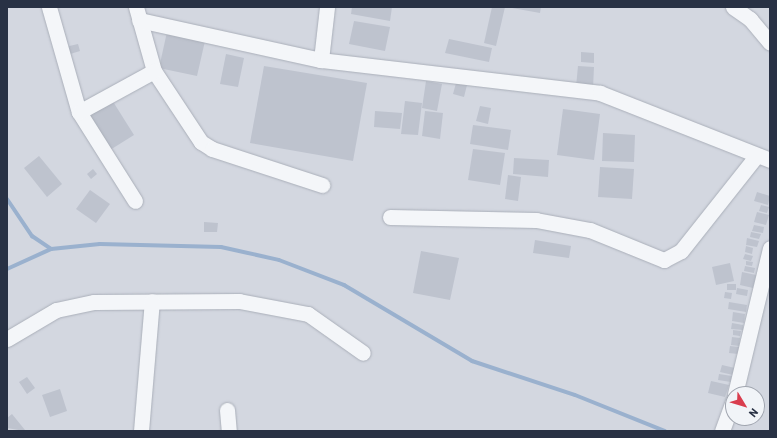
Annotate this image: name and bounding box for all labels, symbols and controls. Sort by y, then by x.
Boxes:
north arrow [725,386,765,426]
text: N [747,406,761,420]

